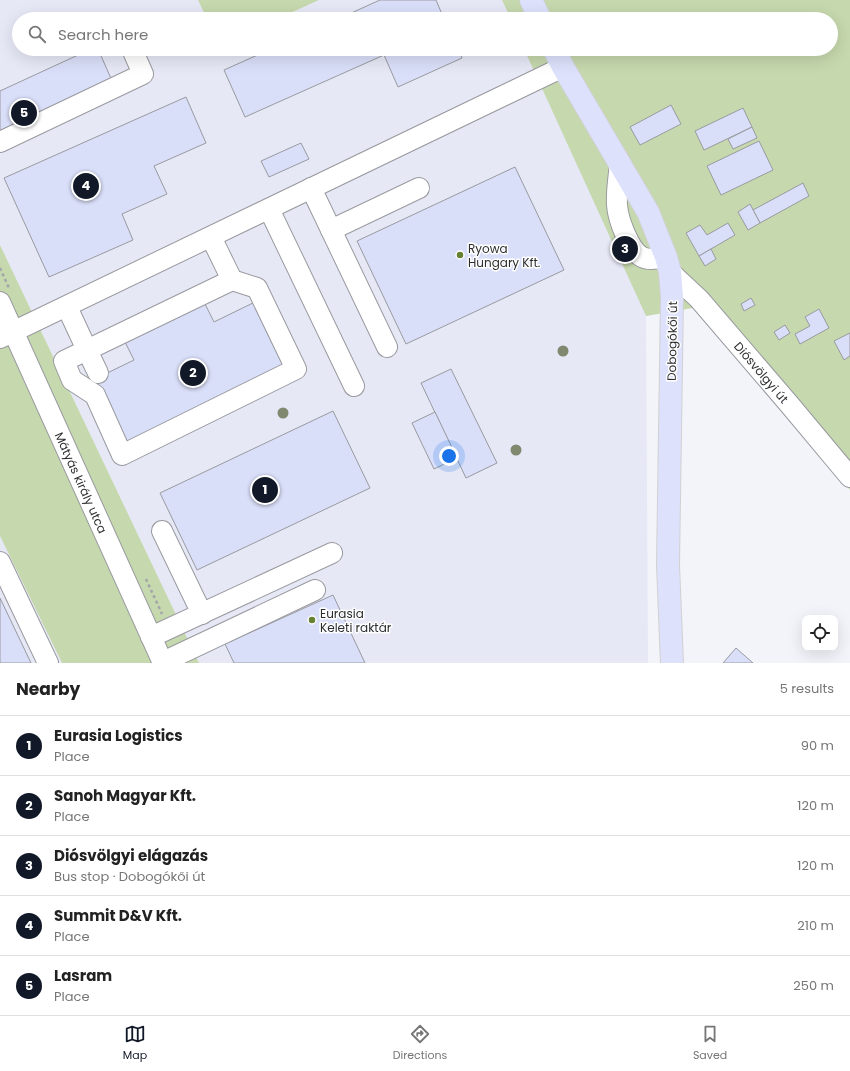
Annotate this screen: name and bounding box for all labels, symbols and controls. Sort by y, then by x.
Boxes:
search box [12,12,838,56]
icon: search [26,23,48,45]
text: Search here [58,24,148,45]
pin: 5 [11,98,37,128]
pin: 4 [73,171,99,201]
pin: 3 [612,234,638,264]
place label: Ryowa Hungary Kft. [468,240,540,271]
marker: Ryowa Hungary Kft. [455,250,465,260]
street label: Dobogókői út [663,301,681,381]
street label: Diósvölgyi út [731,338,793,407]
pin: 2 [180,358,206,388]
street label: Mátyás király utca [51,429,112,536]
your location [439,446,459,466]
pin: 1 [252,475,278,505]
place label: Eurasia Keleti raktár [320,605,392,636]
marker: Eurasia Keleti raktár [307,615,317,625]
map controls [802,615,838,651]
button: locate [802,615,838,651]
text: Nearby [16,677,80,701]
text: 5 results [780,679,834,698]
text: Eurasia Logistics [54,725,183,746]
text: 1 [27,736,31,755]
text: 90 m [801,736,834,755]
text: Place [54,747,89,766]
text: Sanoh Magyar Kft. [54,785,196,806]
text: 2 [25,796,33,815]
text: 120 m [797,796,834,815]
text: Place [54,807,89,826]
text: Diósvölgyi elágazás [54,845,208,866]
text: 3 [25,856,33,875]
text: 120 m [797,856,834,875]
text: Bus stop · Dobogókői út [54,867,205,886]
text: Summit D&V Kft. [54,905,182,926]
text: 4 [25,916,33,935]
text: 210 m [797,916,834,935]
text: Place [54,927,89,946]
text: Lasram [54,965,112,986]
text: 5 [25,976,33,995]
text: 250 m [793,976,834,995]
text: Place [54,987,89,1006]
tab: Map [123,1023,147,1064]
tab: Directions [393,1023,447,1064]
tab: Saved [693,1023,727,1064]

